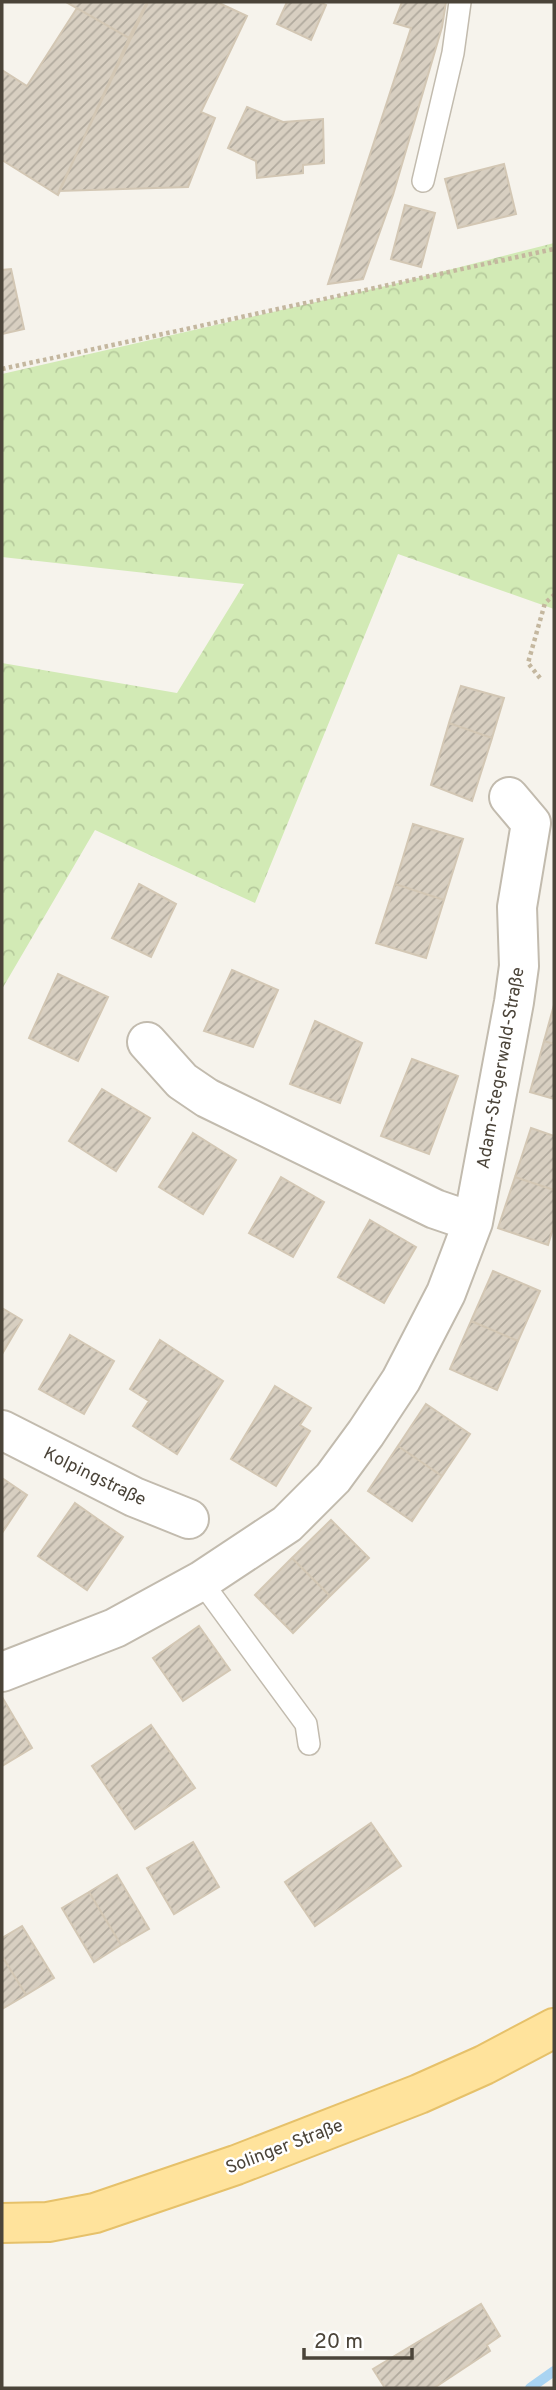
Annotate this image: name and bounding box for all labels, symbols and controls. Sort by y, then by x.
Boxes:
street label: Adam-Stegerwald-Straße [472,966,531,1171]
street label: Kolpingstraße [39,1443,150,1512]
street label: Solinger Straße [223,2114,346,2180]
scale bar [304,2316,412,2360]
text: 20 m [314,2329,363,2356]

